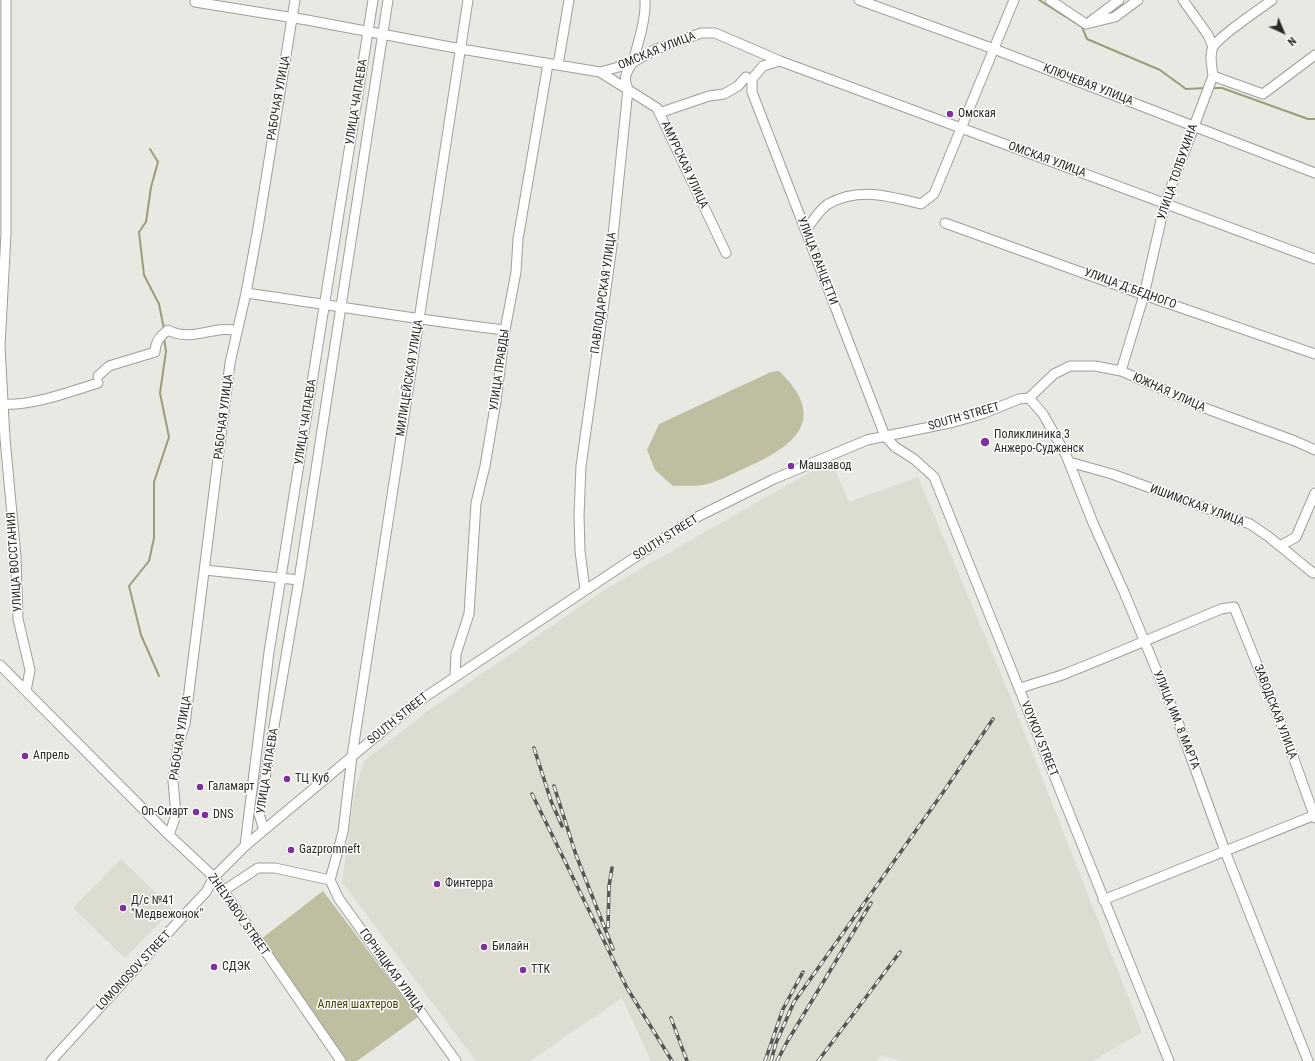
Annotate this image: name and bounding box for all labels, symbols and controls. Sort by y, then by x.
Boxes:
north arrow [1263,12,1303,52]
street label: ОМСКАЯ УЛИЦА [616,29,698,73]
text: N [1285,34,1299,48]
street label: РАБОЧАЯ УЛИЦА [264,54,294,142]
street label: УЛИЦА ЧАПАЕВА [343,58,371,146]
street label: КЛЮЧЕВАЯ УЛИЦА [1041,61,1135,109]
place label: Омская [958,107,996,121]
marker: Омская [945,109,955,119]
street label: АМУРСКАЯ УЛИЦА [657,119,711,211]
street label: УЛИЦА ТОЛБУХИНА [1155,122,1201,222]
street label: ОМСКАЯ УЛИЦА [1006,139,1088,181]
street label: УЛИЦА ВАНЦЕТТИ [794,215,840,307]
street label: ПАВЛОДАРСКАЯ УЛИЦА [588,231,620,355]
street label: УЛИЦА Д.БЕДНОГО [1082,266,1178,312]
street label: МИЛИЦЕЙСКАЯ УЛИЦА [394,318,426,438]
street label: УЛИЦА ПРАВДЫ [487,328,513,412]
street label: ЮЖНАЯ УЛИЦА [1130,371,1208,415]
street label: РАБОЧАЯ УЛИЦА [212,373,236,461]
street label: УЛИЦА ЧАПАЕВА [292,378,320,466]
street label: SOUTH STREET [927,400,1001,434]
place label: Поликлиника 3 Анжеро-Судженск [994,428,1084,456]
marker: Поликлиника 3 Анжеро-Судженск [979,436,991,448]
place label: Машзавод [799,459,851,473]
marker: Машзавод [786,461,796,471]
street label: ИШИМСКАЯ УЛИЦА [1148,482,1246,530]
street label: УЛИЦА ВОССТАНИЯ [4,512,26,612]
street label: SOUTH STREET [631,512,701,564]
street label: ЗАВОДСКАЯ УЛИЦА [1250,663,1300,761]
street label: УЛИЦА ИМ. 8 МАРТА [1150,669,1202,771]
street label: SOUTH STREET [365,690,431,748]
street label: РАБОЧАЯ УЛИЦА [167,694,195,782]
street label: VOYKOV STREET [1017,699,1061,779]
street label: УЛИЦА ЧАПАЕВА [254,727,282,815]
place label: Апрель [33,749,69,763]
marker: Апрель [20,751,30,761]
place label: ТЦ Куб [295,772,329,786]
marker: ТЦ Куб [282,774,292,784]
place label: Галамарт [208,780,254,794]
marker: Галамарт [195,782,205,792]
place label: On-Смарт [141,805,188,819]
marker: On-Смарт [191,807,201,817]
place label: DNS [213,808,234,822]
marker: DNS [200,810,210,820]
place label: Gazpromneft [299,843,360,857]
marker: Gazpromneft [286,845,296,855]
street label: ZHELYABOV STREET [204,871,272,959]
place label: Финтерра [445,877,493,891]
marker: Финтерра [432,879,442,889]
place label: Д/с №41 "Медвежонок" [131,894,203,922]
marker: Д/с №41 "Медвежонок" [118,903,128,913]
street label: ГОРНЯЦКАЯ УЛИЦА [356,926,426,1016]
street label: LOMONOSOV STREET [93,928,175,1014]
place label: Билайн [492,940,529,954]
marker: Билайн [479,942,489,952]
place label: СДЭК [222,960,251,974]
marker: СДЭК [209,962,219,972]
place label: ТТК [531,963,550,977]
marker: ТТК [518,965,528,975]
park label: Аллея шахтеров [317,998,399,1012]

